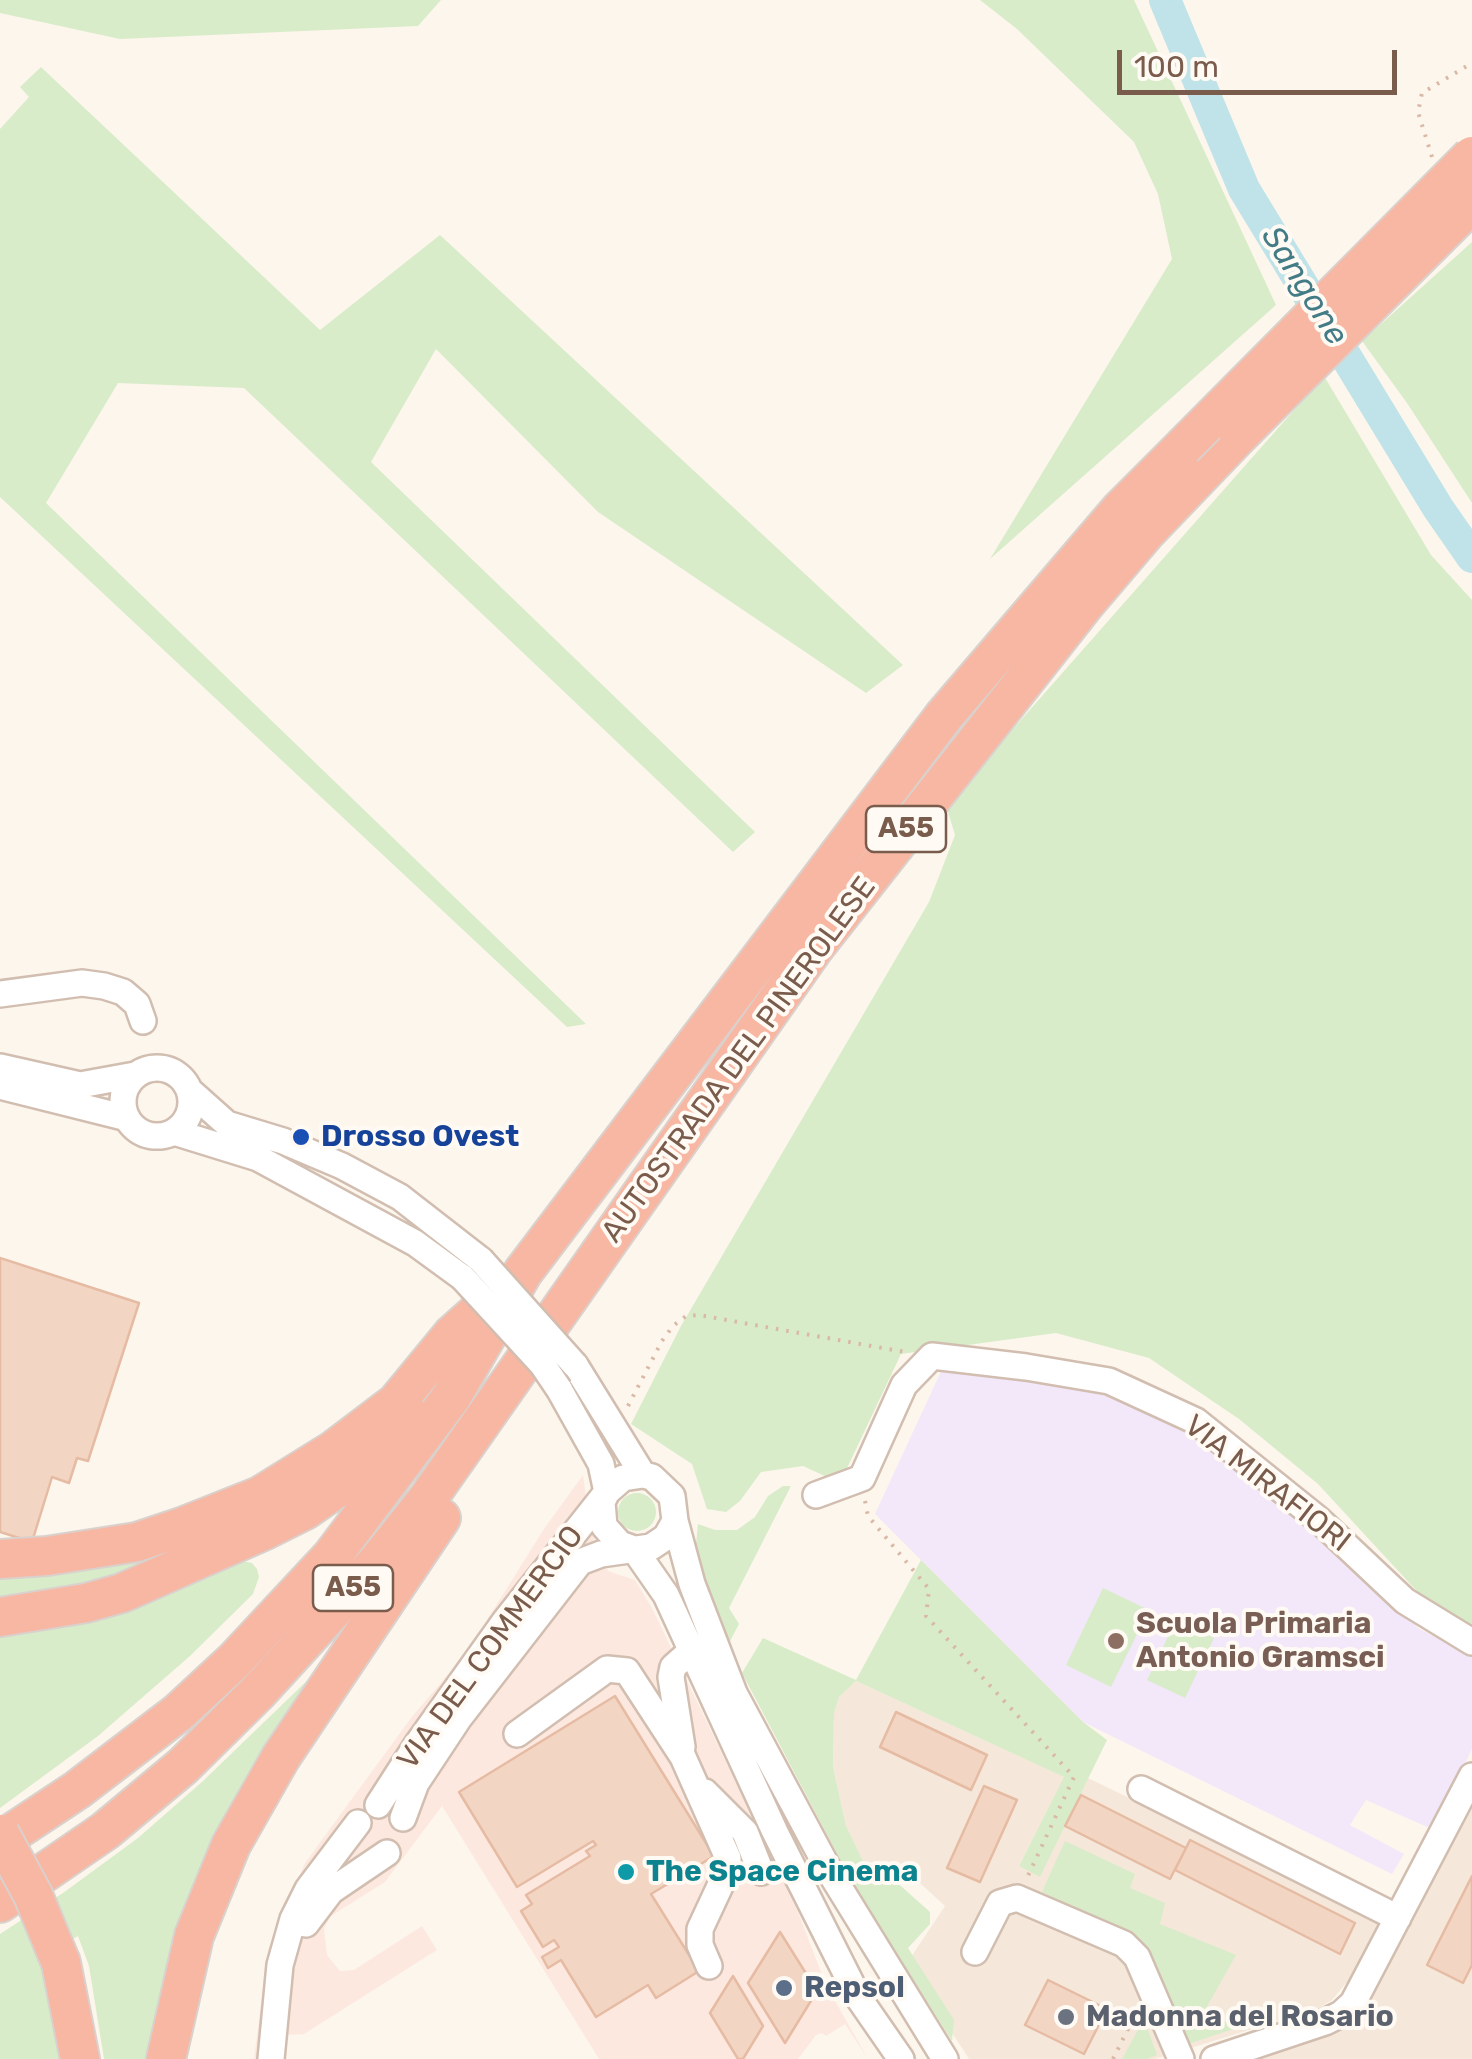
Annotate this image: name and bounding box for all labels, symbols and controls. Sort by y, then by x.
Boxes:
scale bar [1122,30,1402,92]
text: 100 m [1134,49,1219,85]
water label: Sangone [1253,220,1355,352]
road number: A55 [866,806,946,852]
street label: AUTOSTRADA DEL PINEROLESE [594,870,884,1250]
place label: Drosso Ovest [321,1119,519,1155]
marker: Drosso Ovest [290,1126,312,1148]
street label: VIA MIRAFIORI [1177,1408,1357,1560]
street label: VIA DEL COMMERCIO [390,1519,592,1777]
road number: A55 [313,1565,393,1611]
place label: Scuola Primaria Antonio Gramsci [1136,1606,1385,1676]
marker: Scuola Primaria Antonio Gramsci [1105,1630,1127,1652]
place label: The Space Cinema [646,1854,918,1890]
marker: The Space Cinema [615,1861,637,1883]
place label: Repsol [804,1970,905,2006]
marker: Repsol [773,1977,795,1999]
place label: Madonna del Rosario [1086,1999,1394,2035]
marker: Madonna del Rosario [1055,2006,1077,2028]

